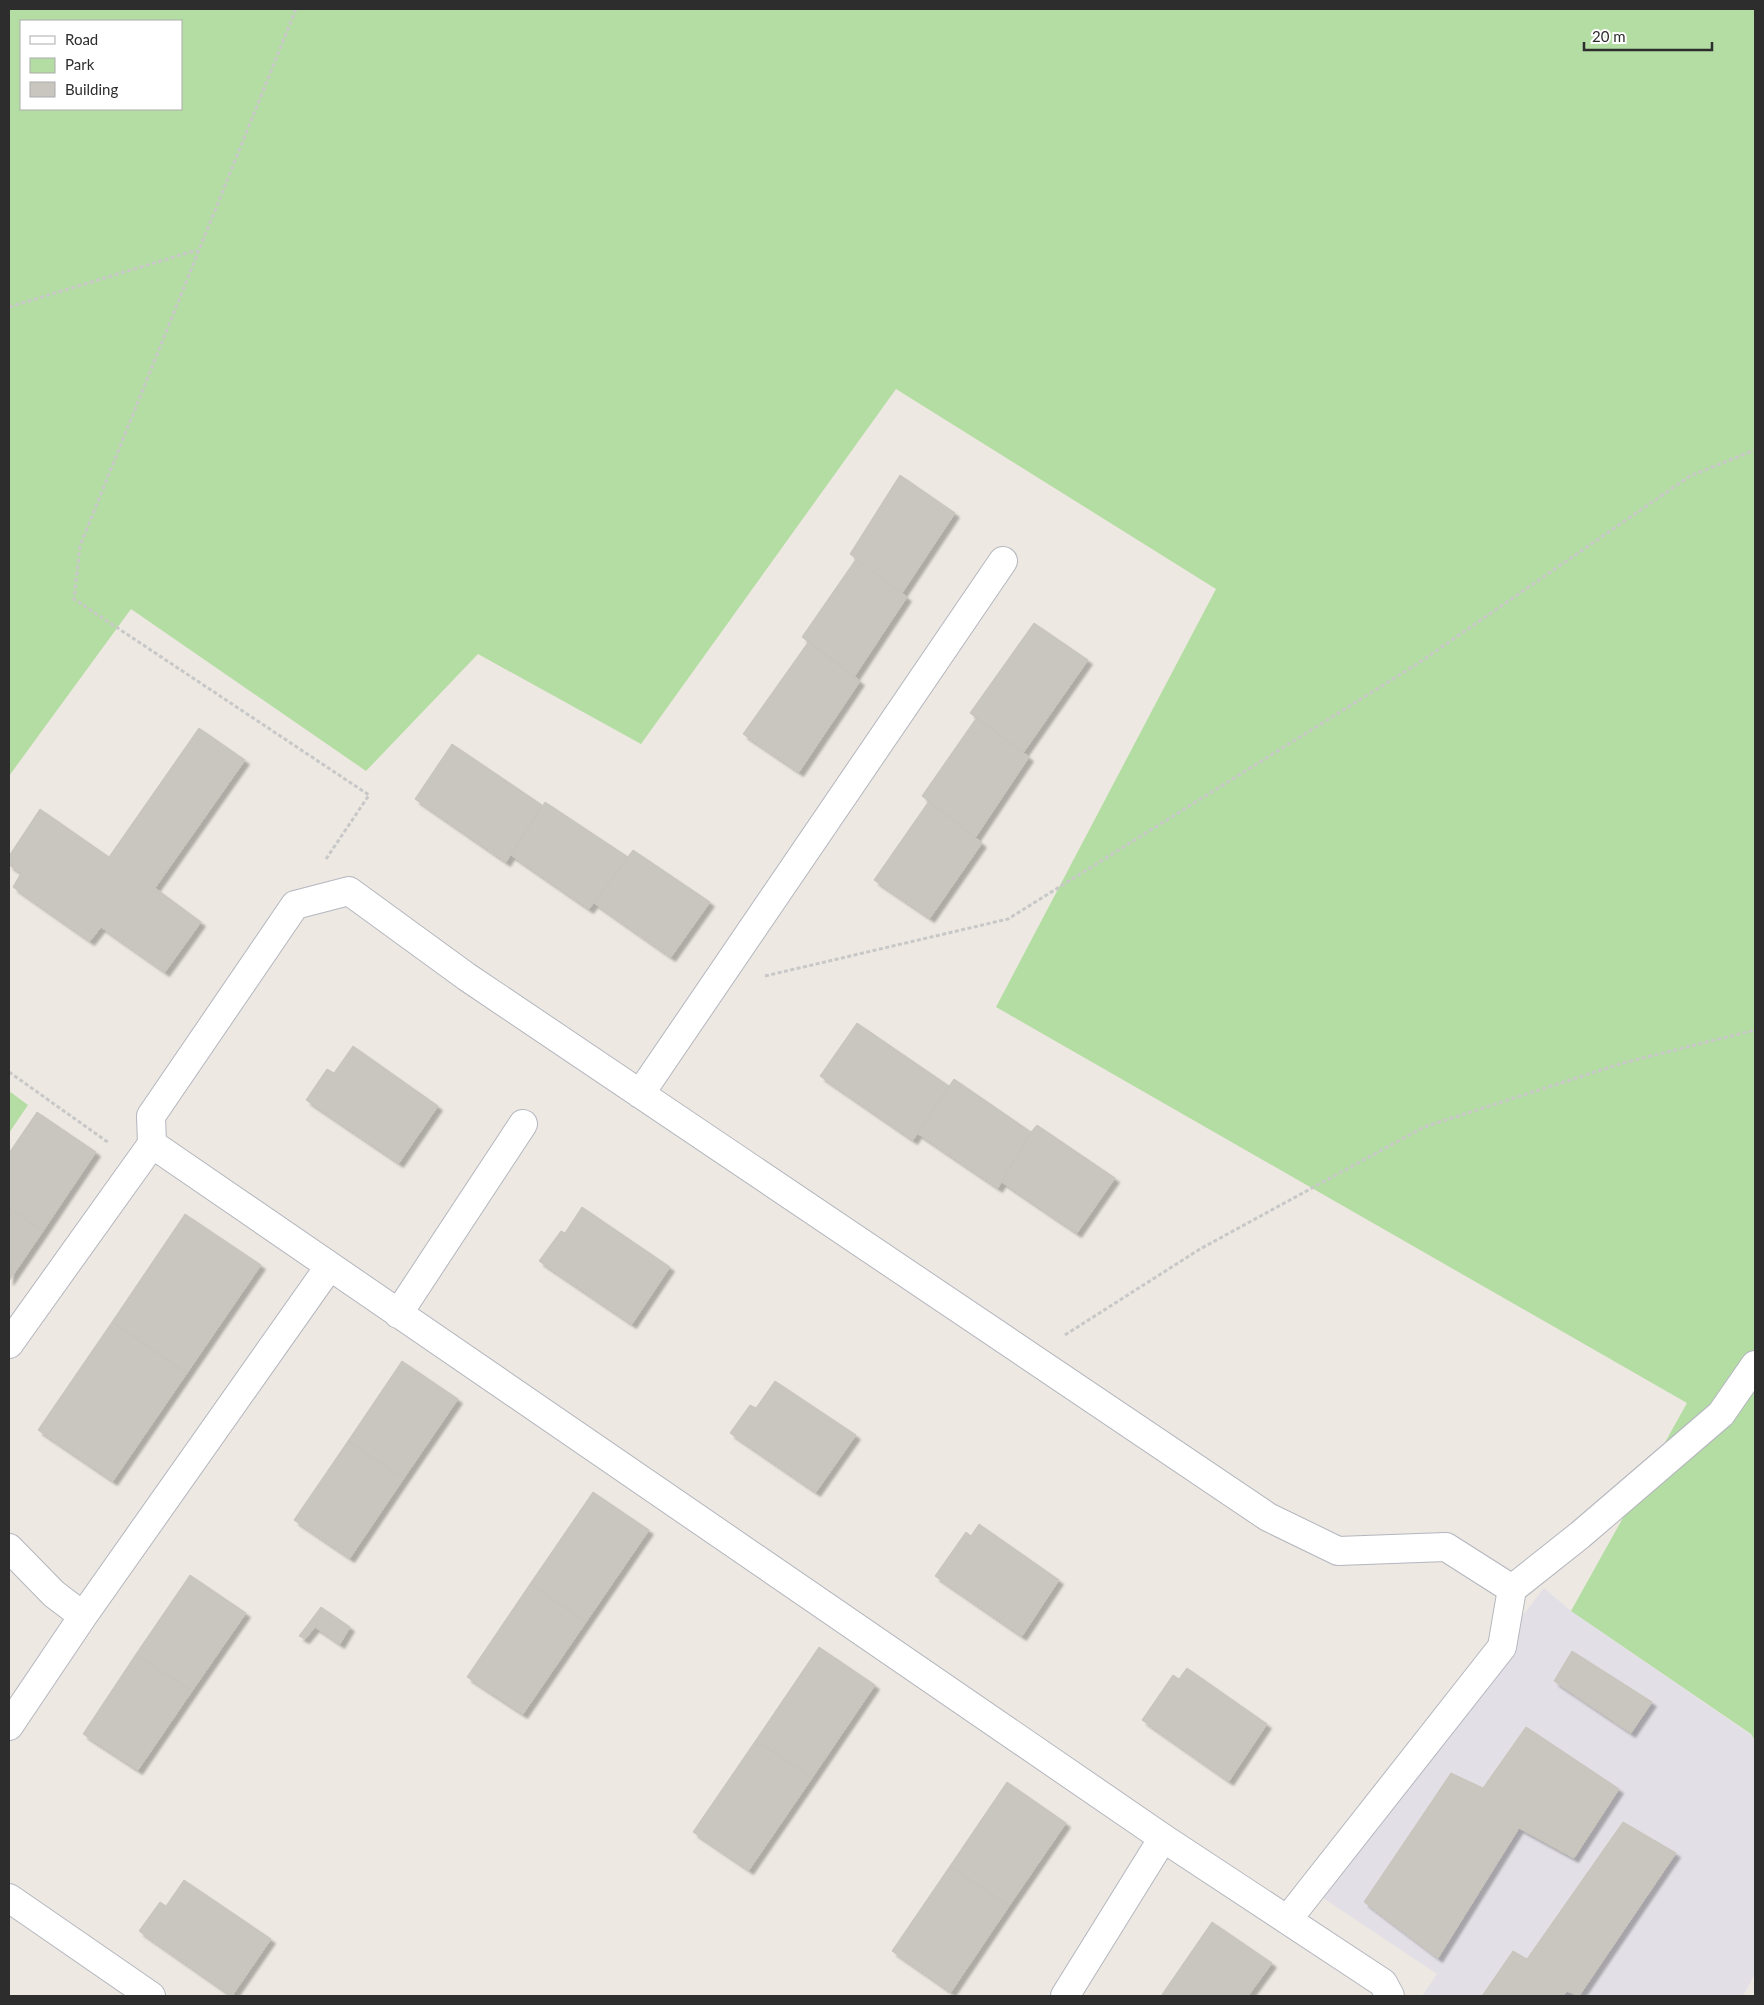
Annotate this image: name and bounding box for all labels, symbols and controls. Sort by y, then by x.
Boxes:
legend [20,20,182,110]
scale bar [1584,20,1712,52]
text: 20 m [1592,27,1626,45]
text: Road [65,30,98,48]
text: Park [65,55,95,73]
text: Building [65,80,118,98]

